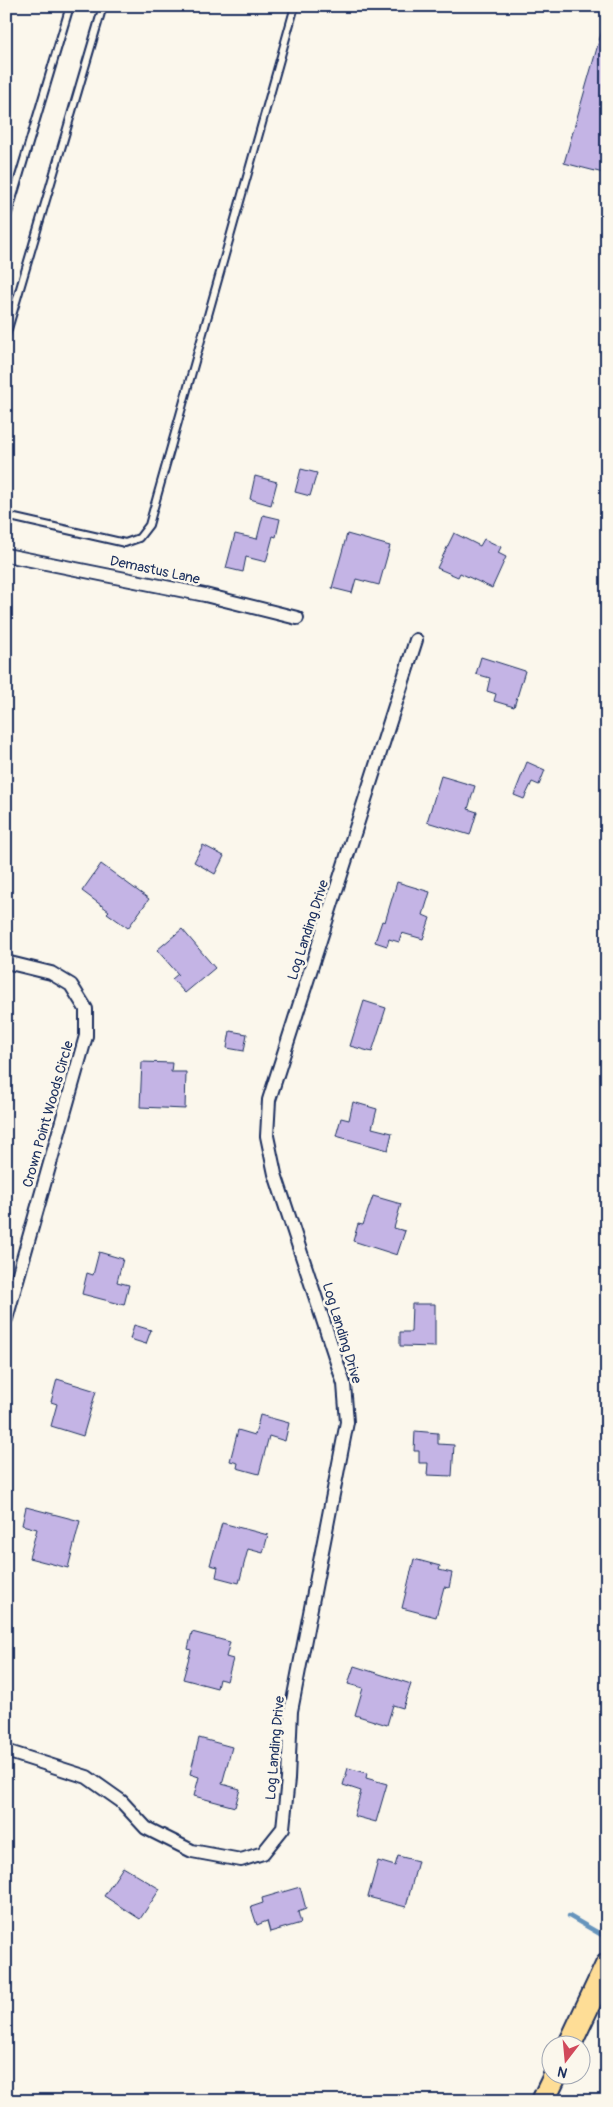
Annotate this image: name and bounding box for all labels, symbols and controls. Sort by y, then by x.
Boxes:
street label: Demastus Lane [108,552,202,588]
street label: Log Landing Drive [284,878,332,982]
street label: Crown Point Woods Circle [19,1039,77,1189]
street label: Log Landing Drive [319,1281,365,1386]
street label: Log Landing Drive [262,1695,288,1801]
north arrow [540,2034,590,2084]
text: N [556,2063,569,2081]

